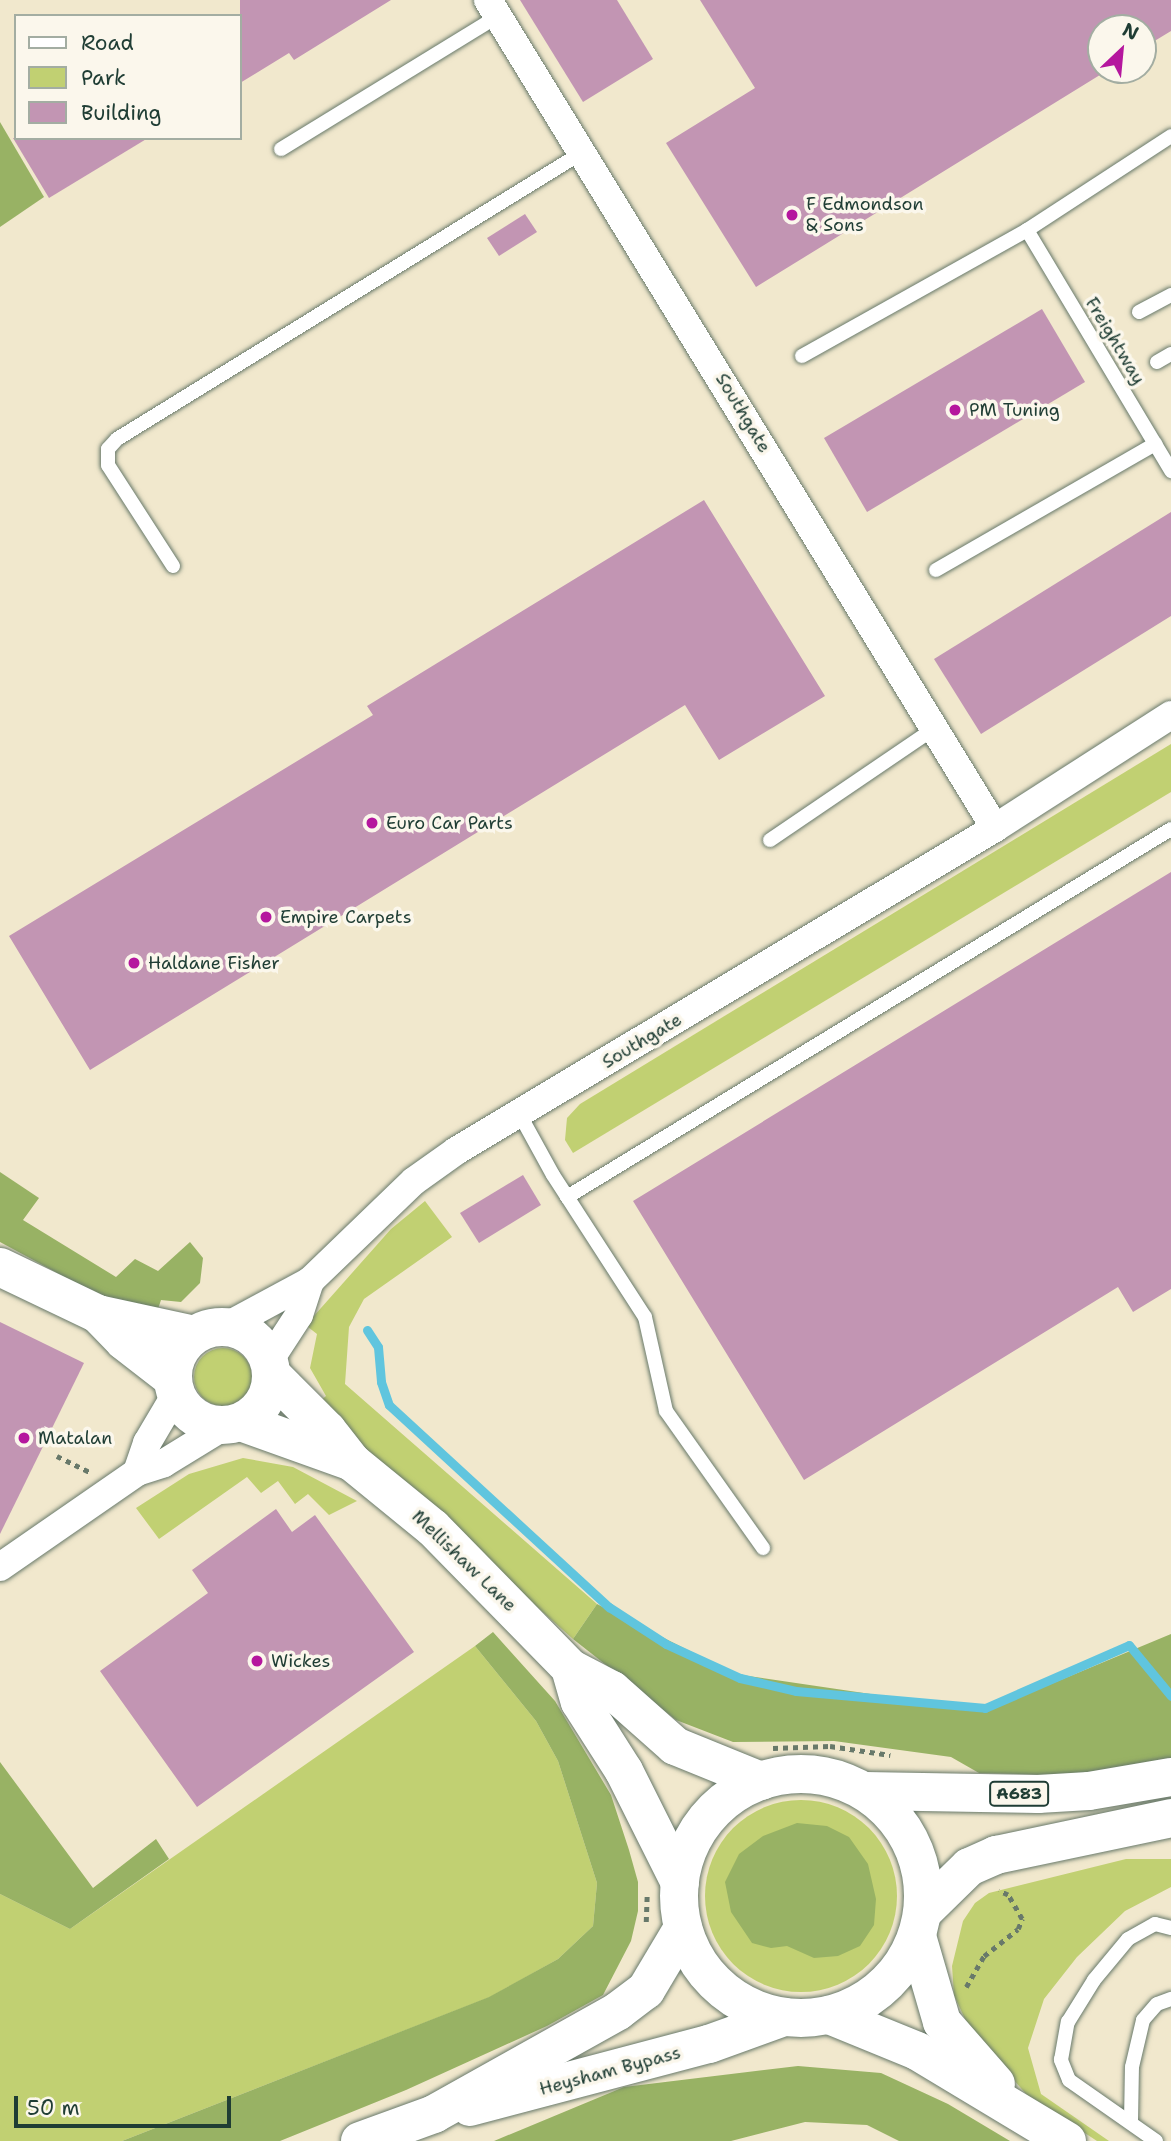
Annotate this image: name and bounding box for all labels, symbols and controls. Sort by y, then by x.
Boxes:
legend [14,14,242,140]
north arrow [1087,14,1157,84]
text: N [1118,17,1143,46]
text: Road [81,29,134,57]
text: Park [81,64,126,92]
text: Building [81,99,161,127]
place label: F Edmondson & Sons [806,194,923,236]
marker: F Edmondson & Sons [784,207,800,223]
street label: Freightway [1081,293,1149,389]
street label: Southgate [711,369,775,457]
place label: PM Tuning [969,399,1060,421]
marker: PM Tuning [947,402,963,418]
place label: Euro Car Parts [386,812,513,834]
marker: Euro Car Parts [364,815,380,831]
place label: Empire Carpets [280,906,412,928]
marker: Empire Carpets [258,909,274,925]
place label: Haldane Fisher [148,952,280,974]
marker: Haldane Fisher [126,955,142,971]
street label: Southgate [598,1009,686,1073]
place label: Matalan [38,1427,112,1449]
marker: Matalan [16,1430,32,1446]
street label: Mellishaw Lane [407,1506,521,1616]
place label: Wickes [271,1650,330,1672]
marker: Wickes [249,1653,265,1669]
road number: A683 [988,1782,1050,1806]
street label: Heysham Bypass [537,2042,683,2100]
scale bar [18,2082,234,2126]
text: 50 m [27,2094,80,2122]

